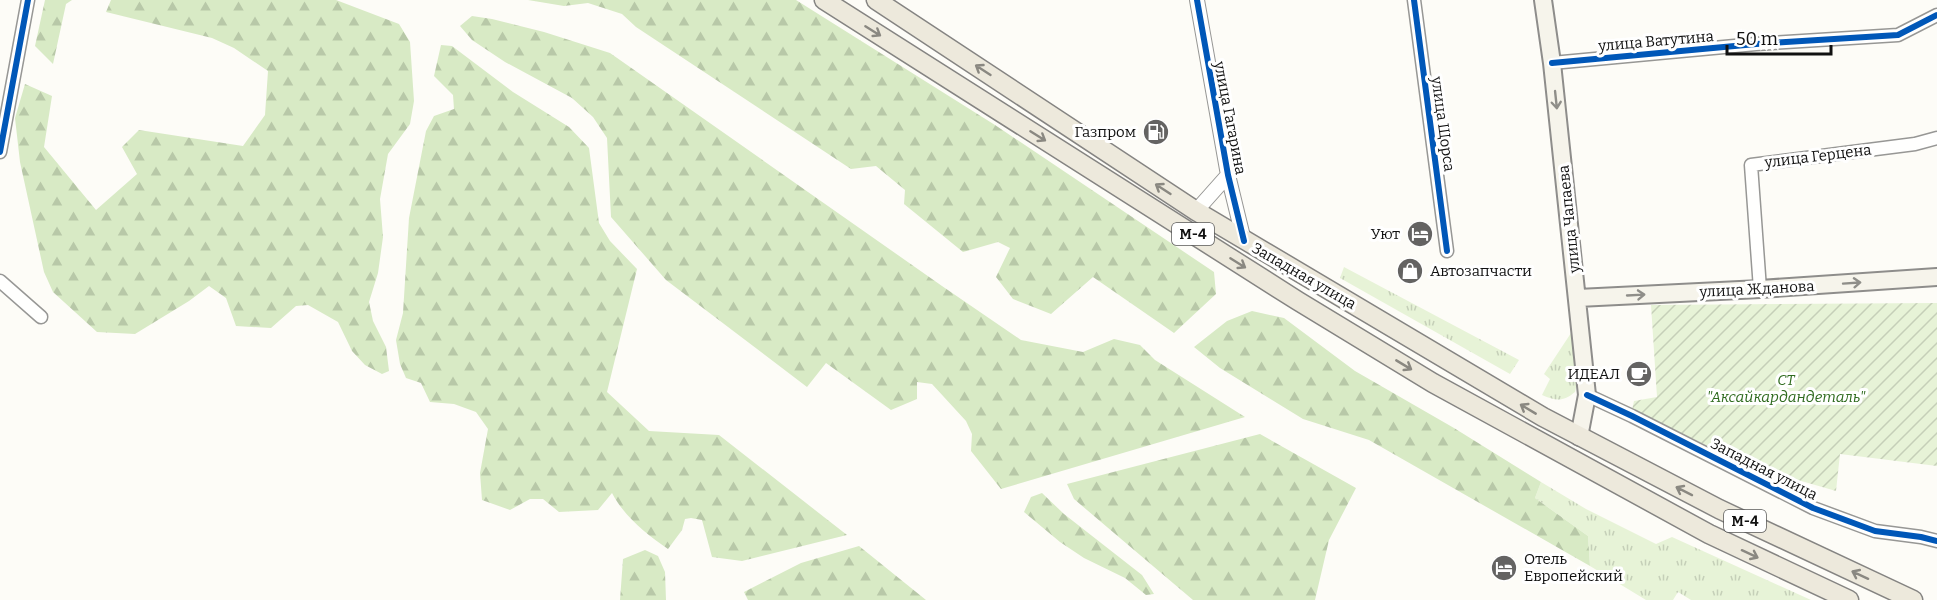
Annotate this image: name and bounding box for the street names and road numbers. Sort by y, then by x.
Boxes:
street label: улица Ватутина [1597,27,1714,55]
street label: улица Гагарина [1210,59,1250,176]
street label: улица Щорса [1427,74,1459,173]
street label: улица Герцена [1763,141,1872,172]
street label: улица Чапаева [1554,164,1584,275]
road number: М-4 [1172,223,1214,245]
street label: Западная улица [1249,239,1359,313]
street label: улица Жданова [1698,277,1815,301]
street label: Западная улица [1708,434,1820,504]
road number: М-4 [1724,510,1766,532]

